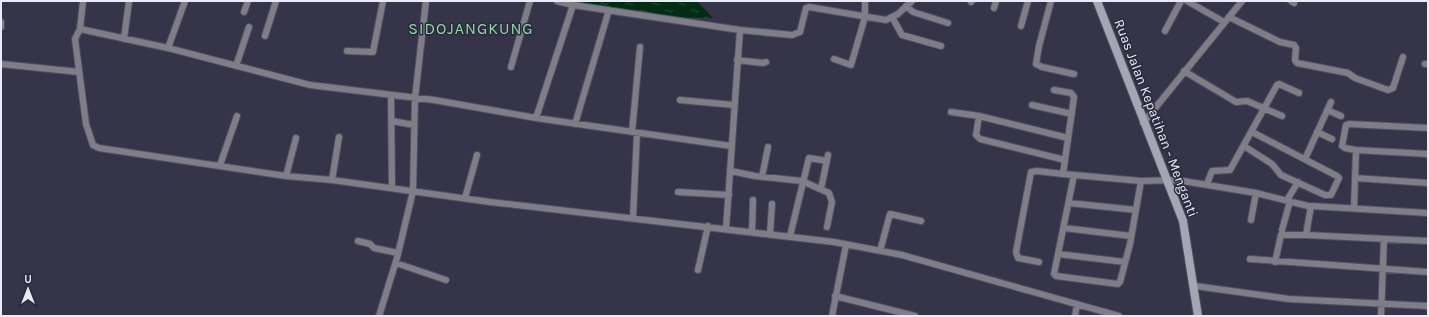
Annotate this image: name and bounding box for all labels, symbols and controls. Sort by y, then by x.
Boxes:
street label: Ruas Jalan Kepatihan - Menganti [1110,17,1202,219]
district label: SIDOJANGKUNG [408,19,534,38]
north arrow [8,269,48,309]
text: U [24,273,32,286]

